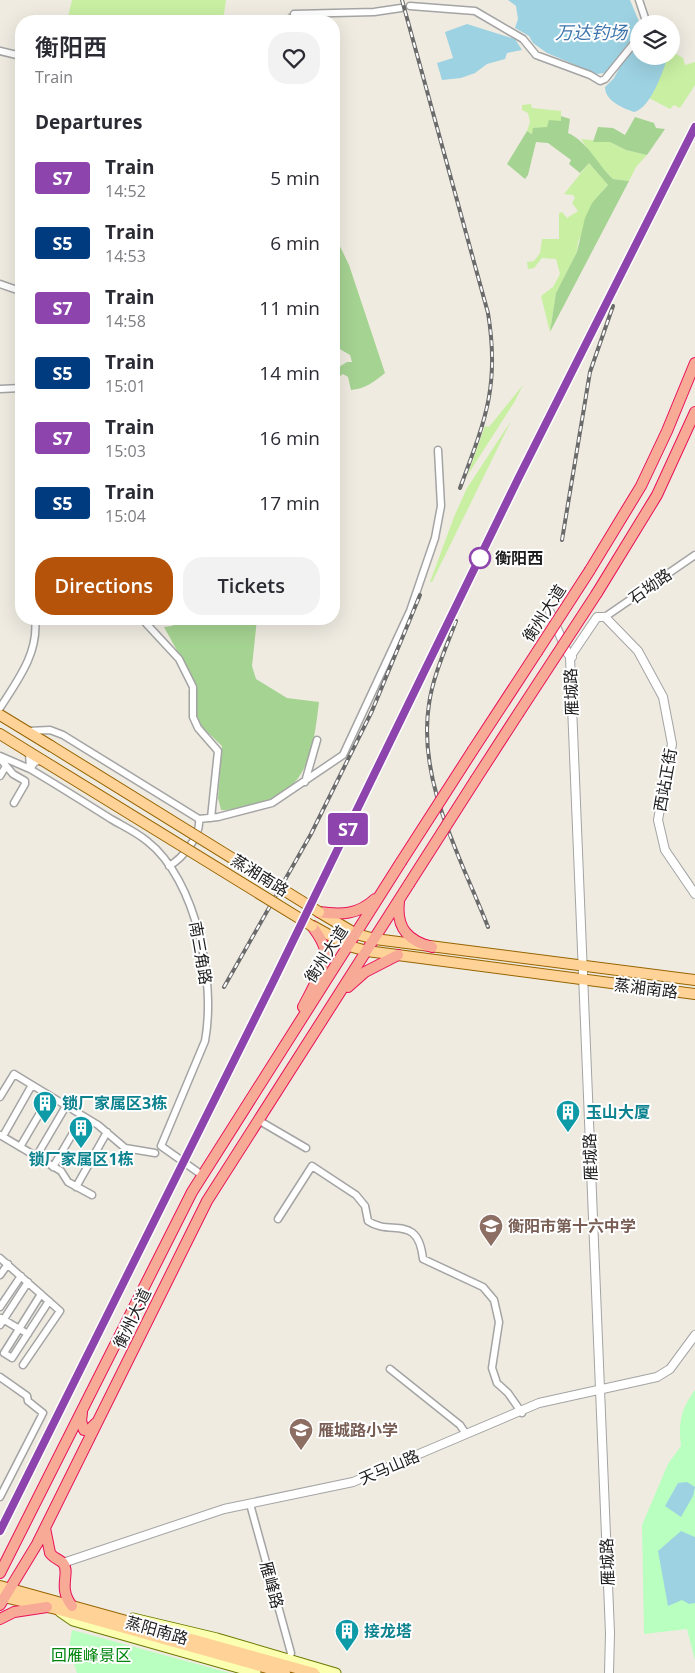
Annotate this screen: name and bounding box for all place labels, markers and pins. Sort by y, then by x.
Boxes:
marker: 衡阳西 [469,547,491,569]
place label: 衡阳西 [495,547,543,569]
building icon: 锁厂家属区3栋 [32,1090,58,1124]
place label: 锁厂家属区3栋 [62,1092,167,1114]
building icon: 玉山大厦 [555,1099,581,1133]
place label: 玉山大厦 [586,1101,650,1123]
building icon: 锁厂家属区1栋 [68,1115,94,1149]
place label: 锁厂家属区1栋 [28,1148,134,1170]
school or university icon: 衡阳市第十六中学 [478,1213,504,1247]
place label: 衡阳市第十六中学 [508,1215,636,1237]
school or university icon: 雁城路小学 [288,1417,314,1451]
place label: 雁城路小学 [318,1419,398,1441]
building icon: 接龙塔 [334,1618,360,1652]
place label: 接龙塔 [364,1620,412,1642]

